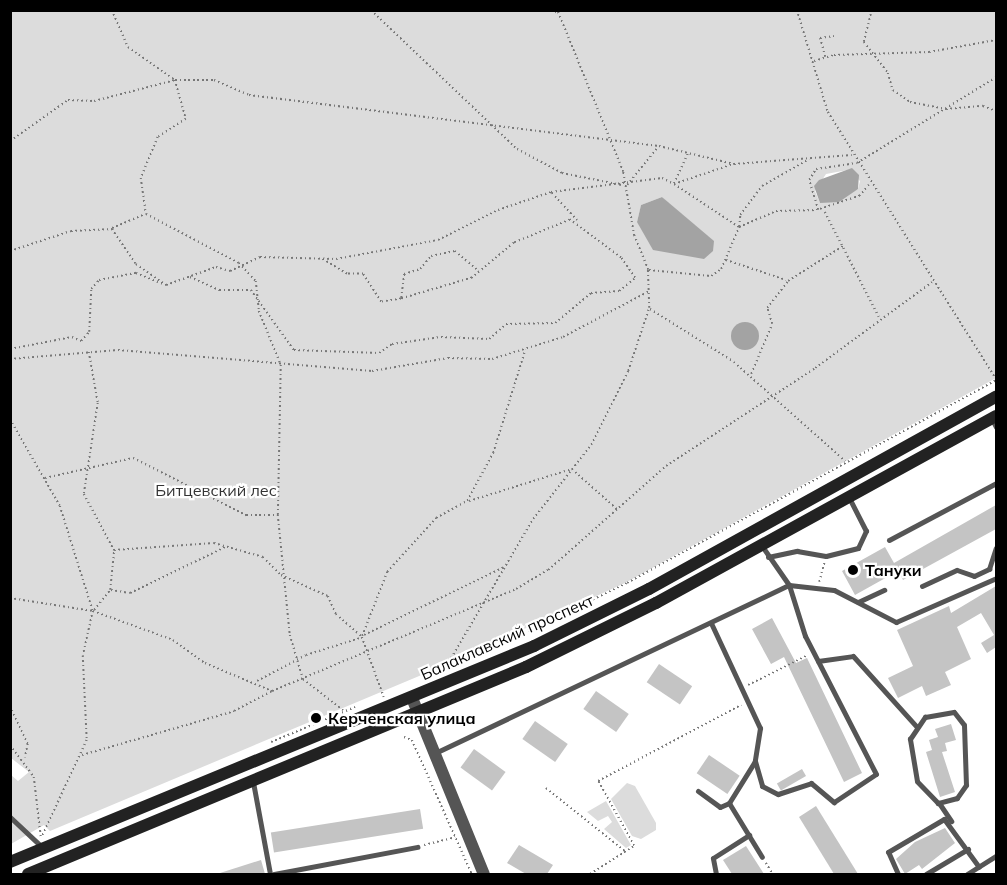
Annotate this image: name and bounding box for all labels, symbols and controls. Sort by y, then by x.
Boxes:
park label: Битцевский лес [155,480,277,500]
place label: Тануки [865,560,922,580]
marker: Тануки [846,563,860,577]
street label: Балаклавский проспект [418,590,596,684]
place label: Керченская улица [328,708,476,728]
marker: Керченская улица [309,711,323,725]

